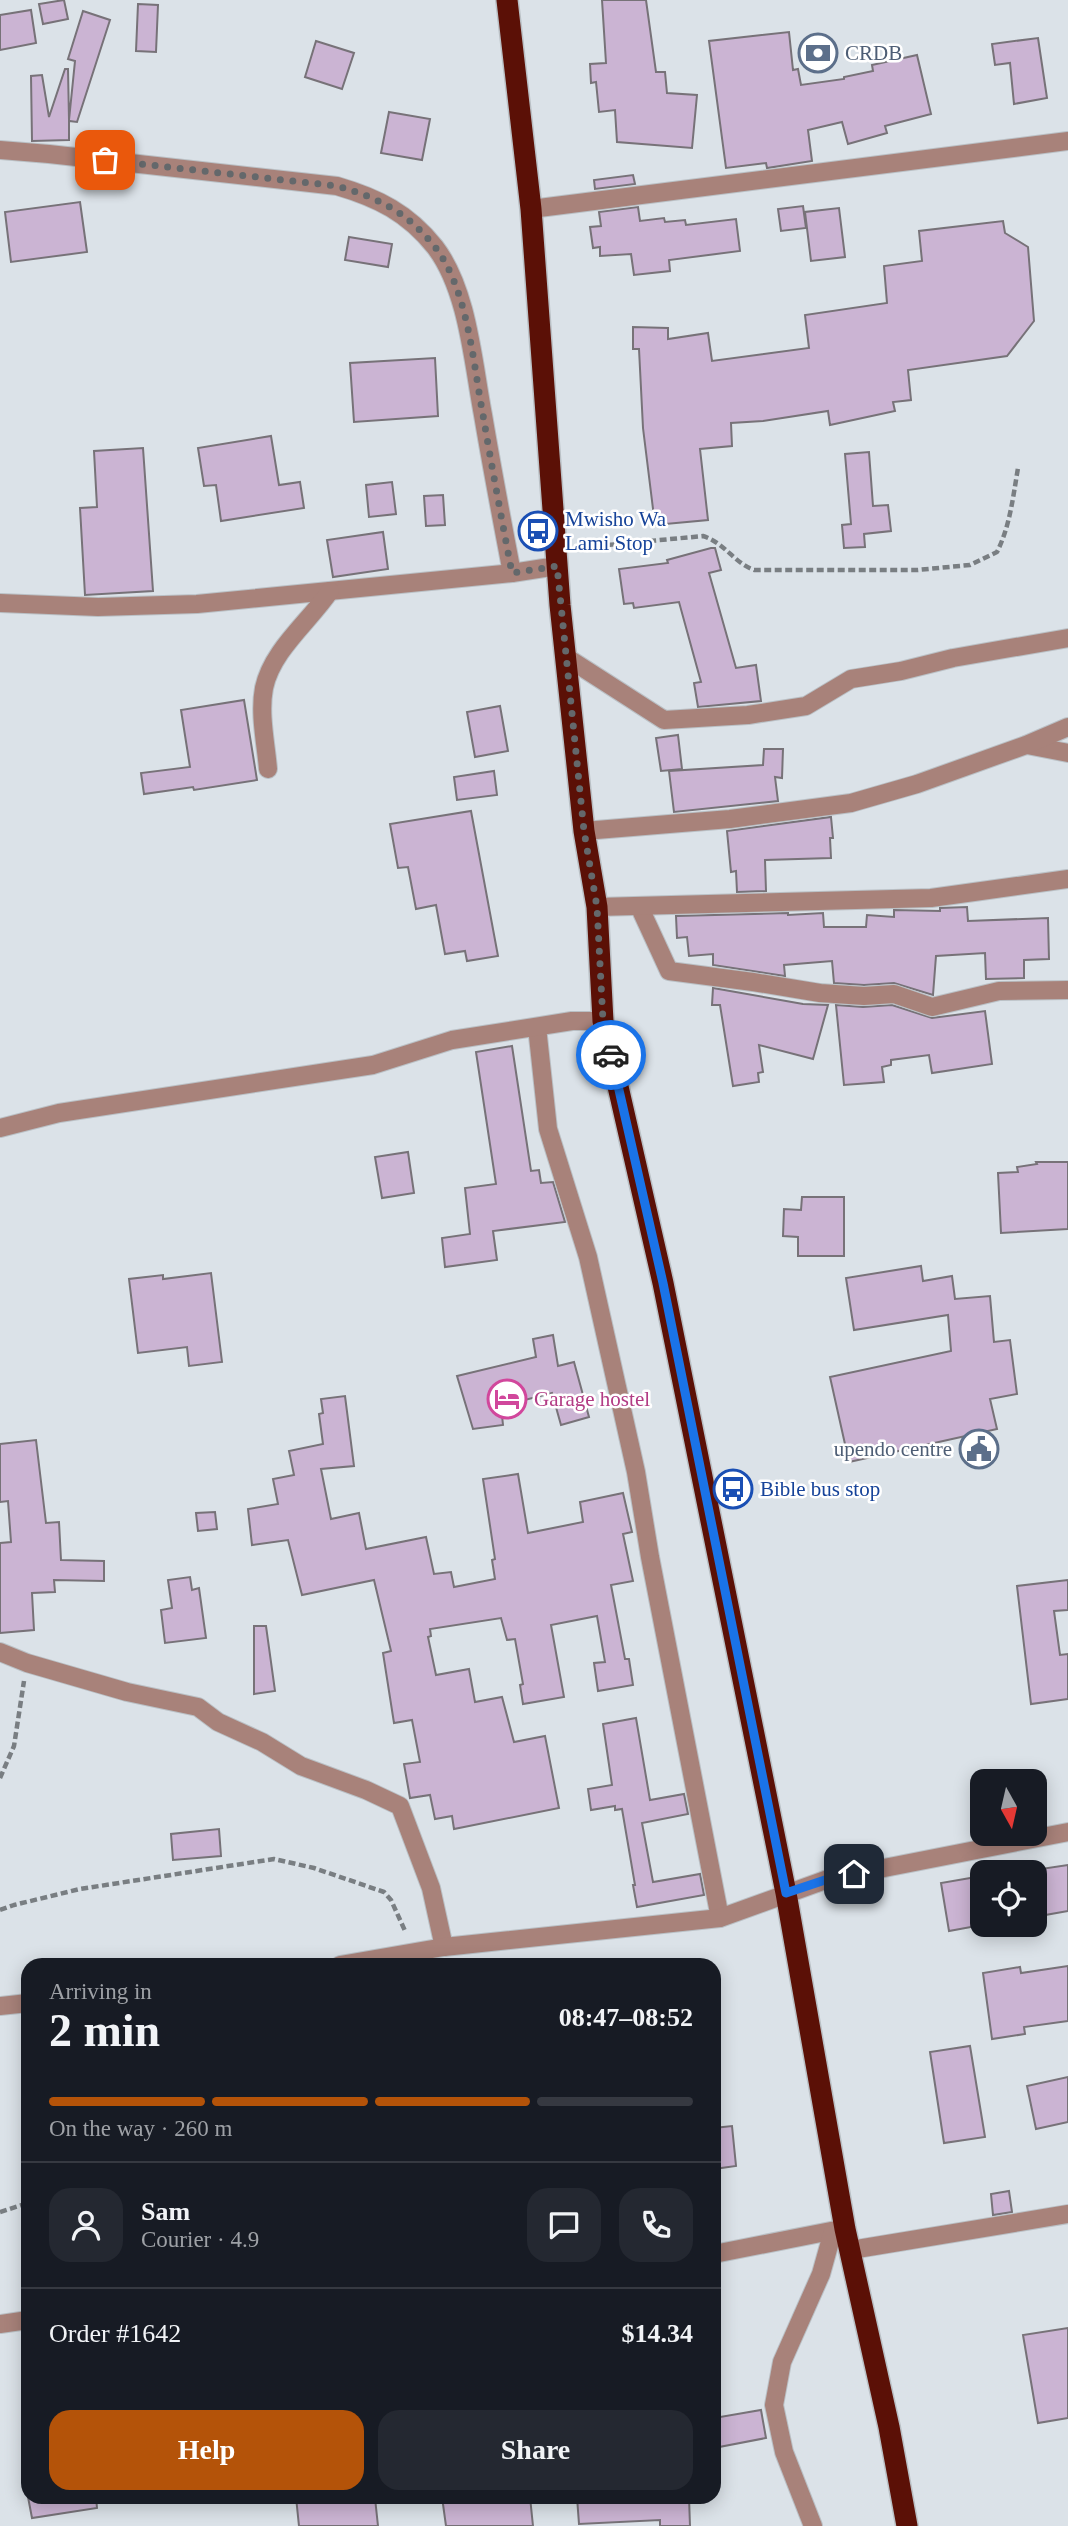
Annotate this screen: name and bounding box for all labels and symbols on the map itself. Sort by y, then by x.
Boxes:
bank icon: CRDB [797,32,839,74]
place label: CRDB [845,41,902,65]
pin [75,130,135,190]
place label: Mwisho Wa Lami Stop [565,507,667,555]
bus stop icon: Mwisho Wa Lami Stop [517,510,559,552]
courier [576,1020,646,1090]
hotel icon: Garage hostel [486,1378,528,1420]
place label: Garage hostel [534,1387,650,1411]
public building icon: upendo centre [958,1428,1000,1470]
place label: upendo centre [834,1437,952,1461]
bus stop icon: Bible bus stop [712,1468,754,1510]
place label: Bible bus stop [760,1477,880,1501]
north arrow [970,1769,1046,1846]
pin [824,1844,884,1904]

